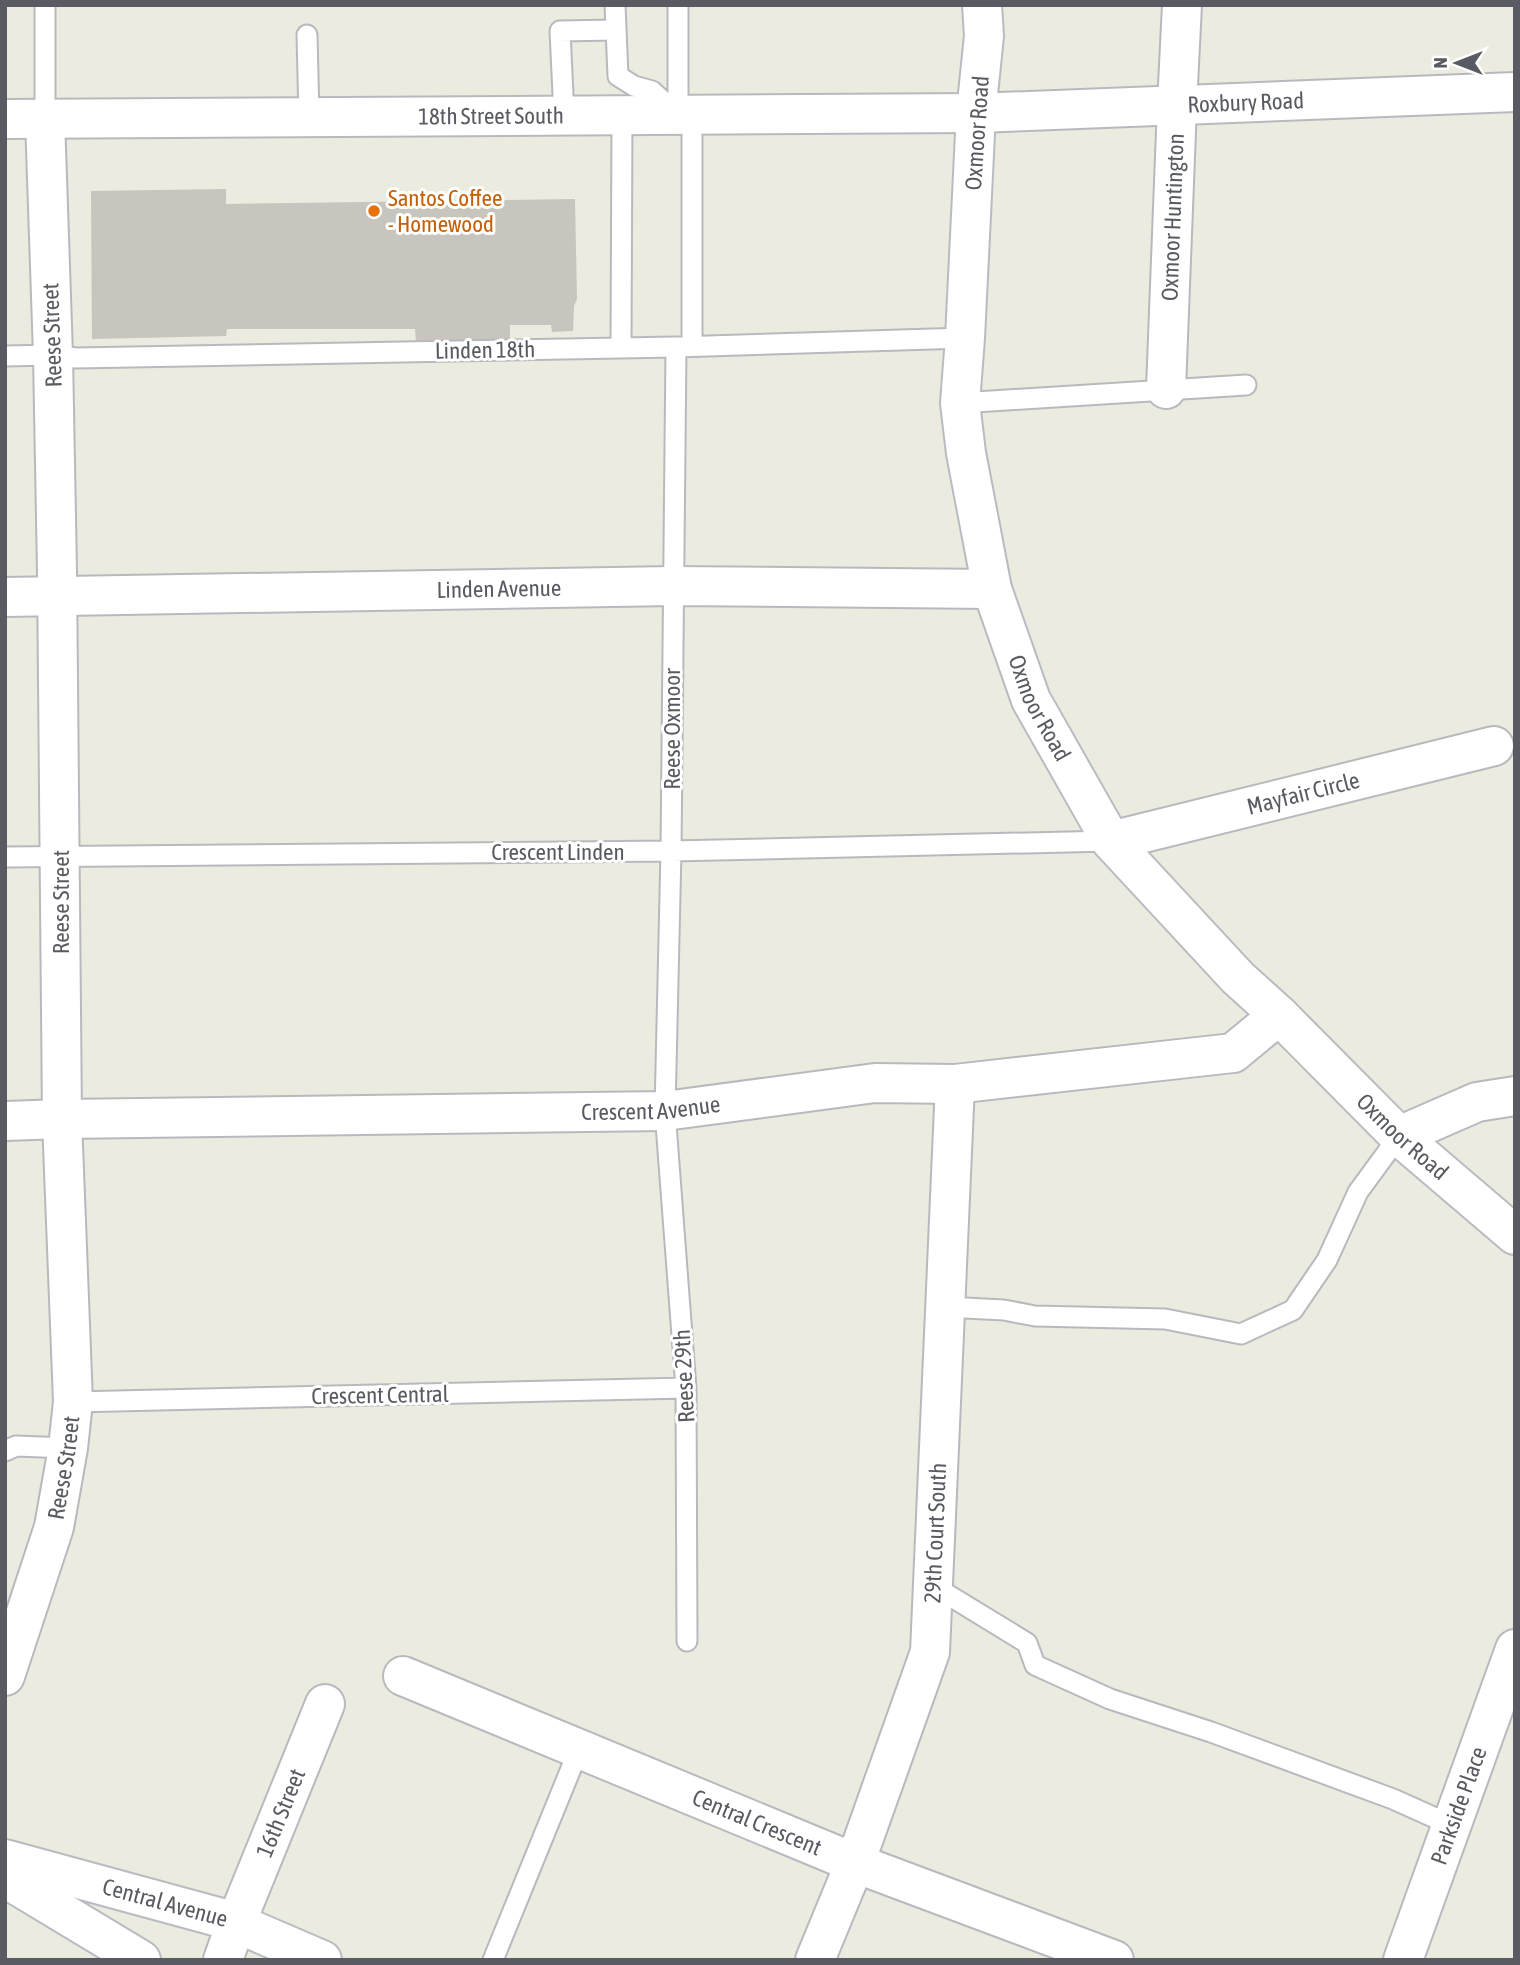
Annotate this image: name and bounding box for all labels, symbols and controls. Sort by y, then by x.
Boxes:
north arrow [1422,28,1492,98]
text: N [1429,57,1451,69]
street label: Oxmoor Road [960,75,994,191]
street label: Roxbury Road [1187,87,1305,118]
street label: 18th Street South [418,103,564,129]
street label: Oxmoor Huntington [1156,133,1189,301]
place label: Santos Coffee - Homewood [388,185,502,237]
marker: Santos Coffee - Homewood [366,203,382,219]
street label: Reese Street [37,282,67,388]
street label: Linden 18th [435,336,535,364]
street label: Linden Avenue [436,575,562,603]
street label: Oxmoor Road [1003,652,1076,766]
street label: Reese Oxmoor [659,667,685,790]
street label: Mayfair Circle [1244,767,1362,820]
street label: Crescent Linden [491,839,625,865]
street label: Reese Street [48,850,74,954]
street label: Oxmoor Road [1351,1088,1453,1185]
street label: Crescent Avenue [581,1091,722,1125]
street label: Reese 29th [669,1329,699,1423]
street label: Crescent Central [311,1381,449,1409]
street label: Reese Street [43,1415,84,1521]
street label: 29th Court South [919,1462,951,1604]
street label: Parkside Place [1425,1743,1492,1868]
street label: 16th Street [251,1765,310,1861]
street label: Central Crescent [688,1784,825,1861]
street label: Central Avenue [100,1873,231,1932]

